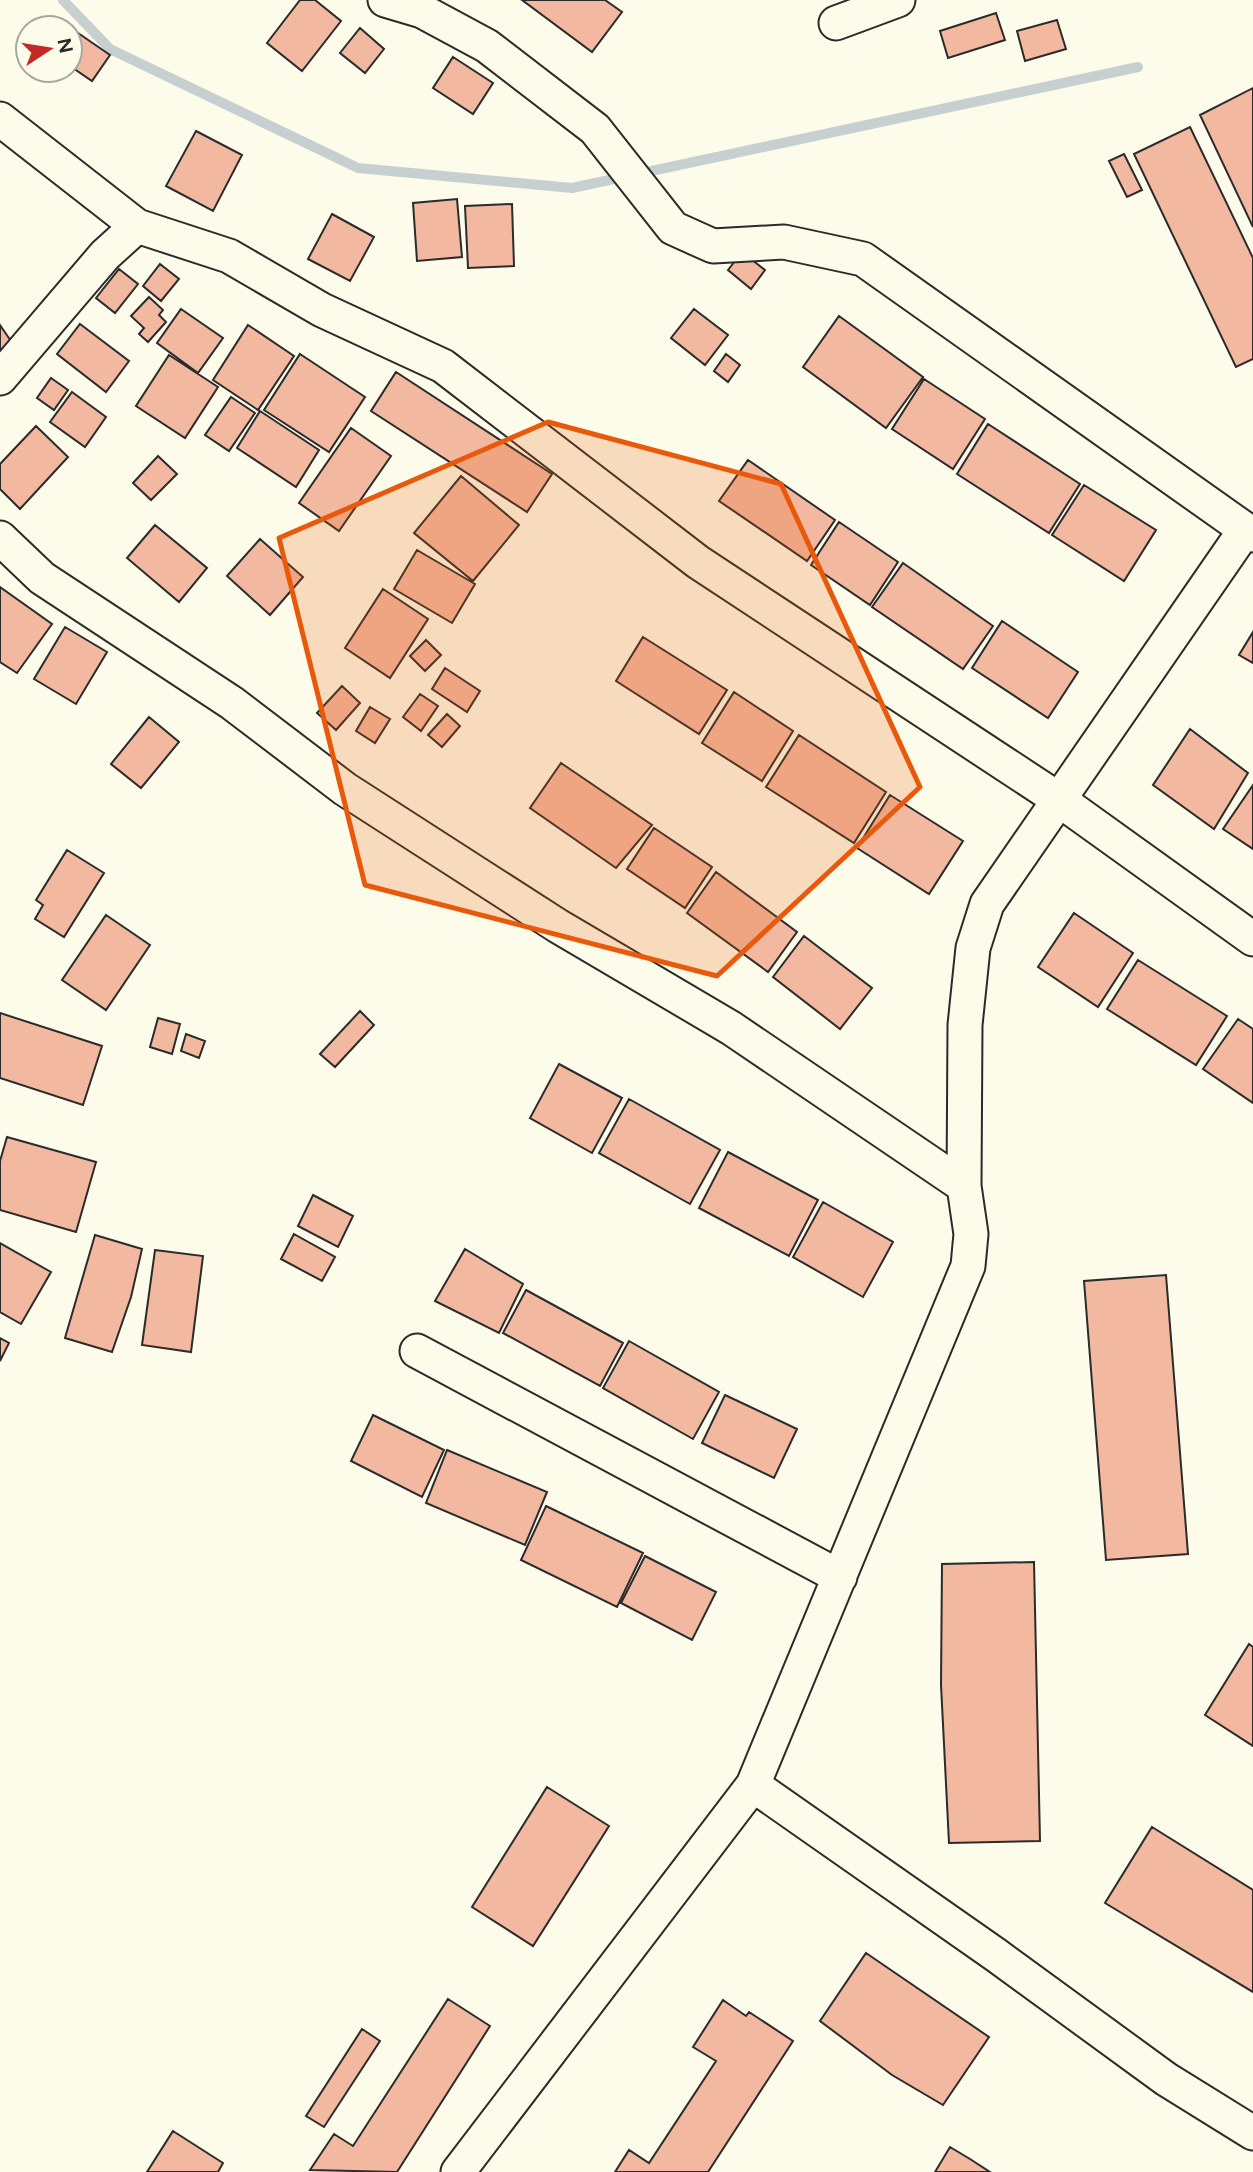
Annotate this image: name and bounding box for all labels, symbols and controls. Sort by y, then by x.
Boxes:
north arrow [14,14,84,84]
text: N [52,36,78,55]

